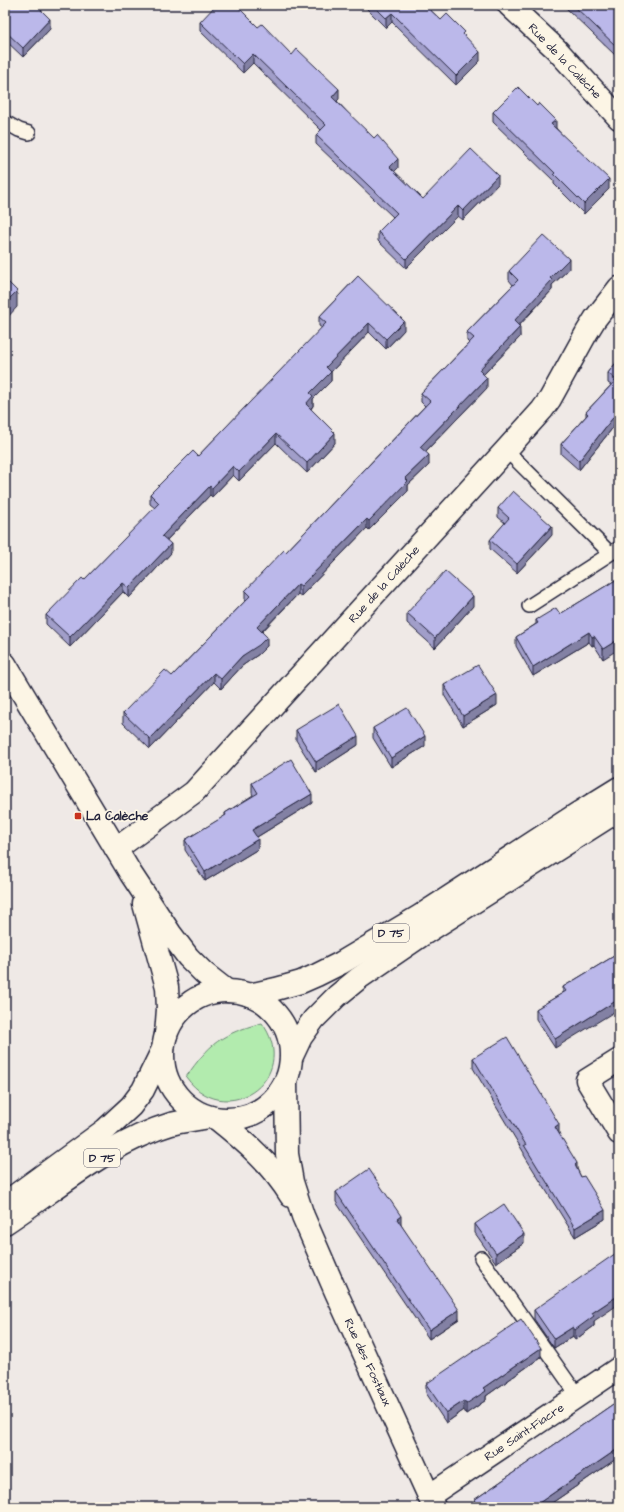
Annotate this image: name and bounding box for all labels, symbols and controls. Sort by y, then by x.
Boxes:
street label: Rue de la Calèche [524,20,606,103]
street label: Rue de la Calèche [345,541,424,627]
place label: La Calèche [86,808,149,825]
marker: La Calèche [73,811,83,821]
road number: D 75 [373,924,409,942]
road number: D 75 [84,1149,120,1167]
street label: Rue des Fostiaux [340,1316,395,1409]
street label: Rue Saint-Fiacre [481,1399,568,1465]

